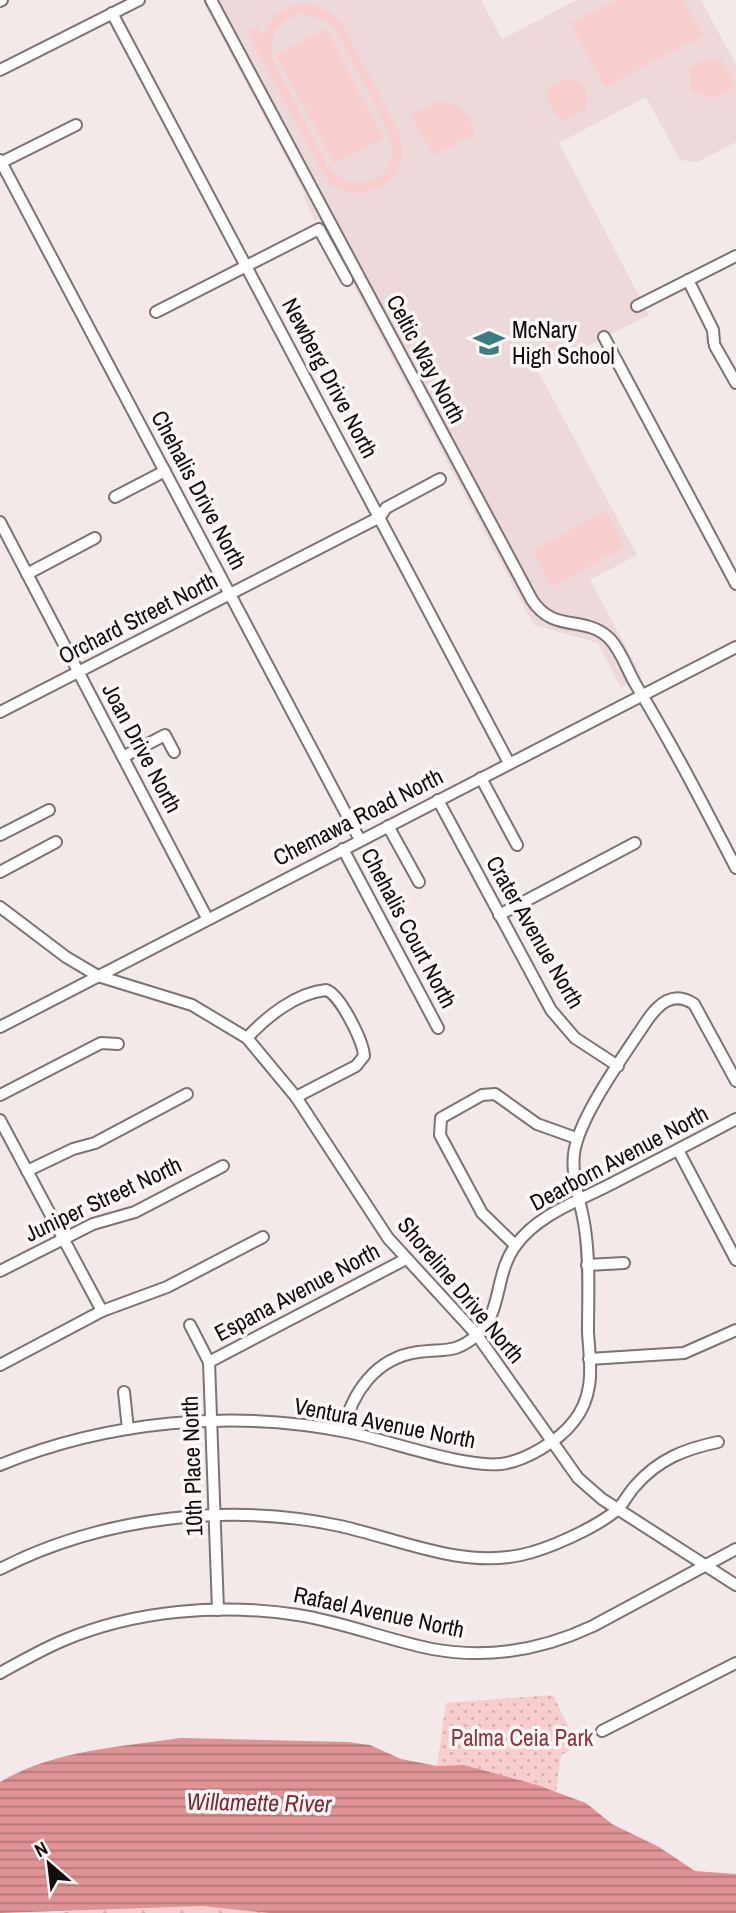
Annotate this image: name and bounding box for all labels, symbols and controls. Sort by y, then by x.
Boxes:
street label: Celtic Way North [379,289,473,429]
street label: Newberg Drive North [275,292,386,463]
place label: McNary High School [512,314,615,371]
school or university icon: McNary High School [472,326,506,360]
street label: Chehalis Drive North [144,405,254,575]
street label: Orchard Street North [53,564,223,671]
street label: Joan Drive North [95,678,190,818]
street label: Chemawa Road North [268,760,448,873]
street label: Chehalis Court North [354,842,465,1013]
street label: Crater Avenue North [479,850,592,1014]
street label: Dearborn Avenue North [524,1097,713,1218]
street label: Juniper Street North [19,1149,186,1248]
street label: Shoreline Drive North [391,1210,532,1370]
street label: Espana Avenue North [209,1235,385,1348]
street label: Ventura Avenue North [292,1390,478,1455]
street label: 10th Place North [174,1395,209,1537]
street label: Rafael Avenue North [291,1578,467,1645]
park label: Palma Ceia Park [451,1722,594,1753]
water label: Willamette River [186,1785,333,1819]
north arrow [14,1829,84,1899]
text: N [30,1835,52,1863]

